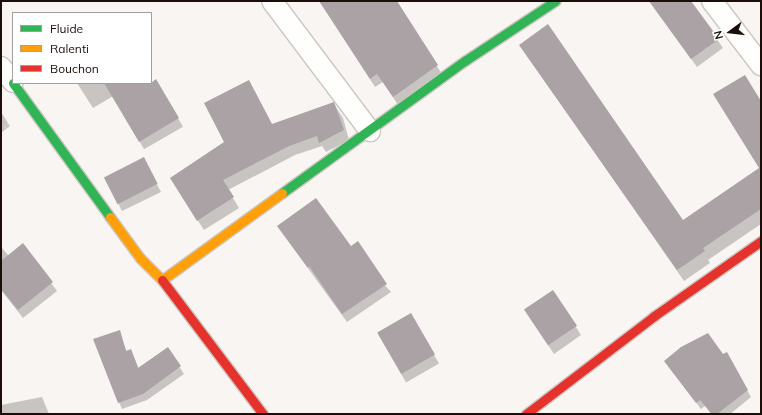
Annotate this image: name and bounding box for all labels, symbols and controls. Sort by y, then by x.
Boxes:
legend [12,12,152,84]
north arrow [710,12,750,52]
text: Fluide [50,21,83,36]
text: N [711,29,726,41]
text: Ralenti [50,41,89,56]
text: Bouchon [50,61,99,76]

